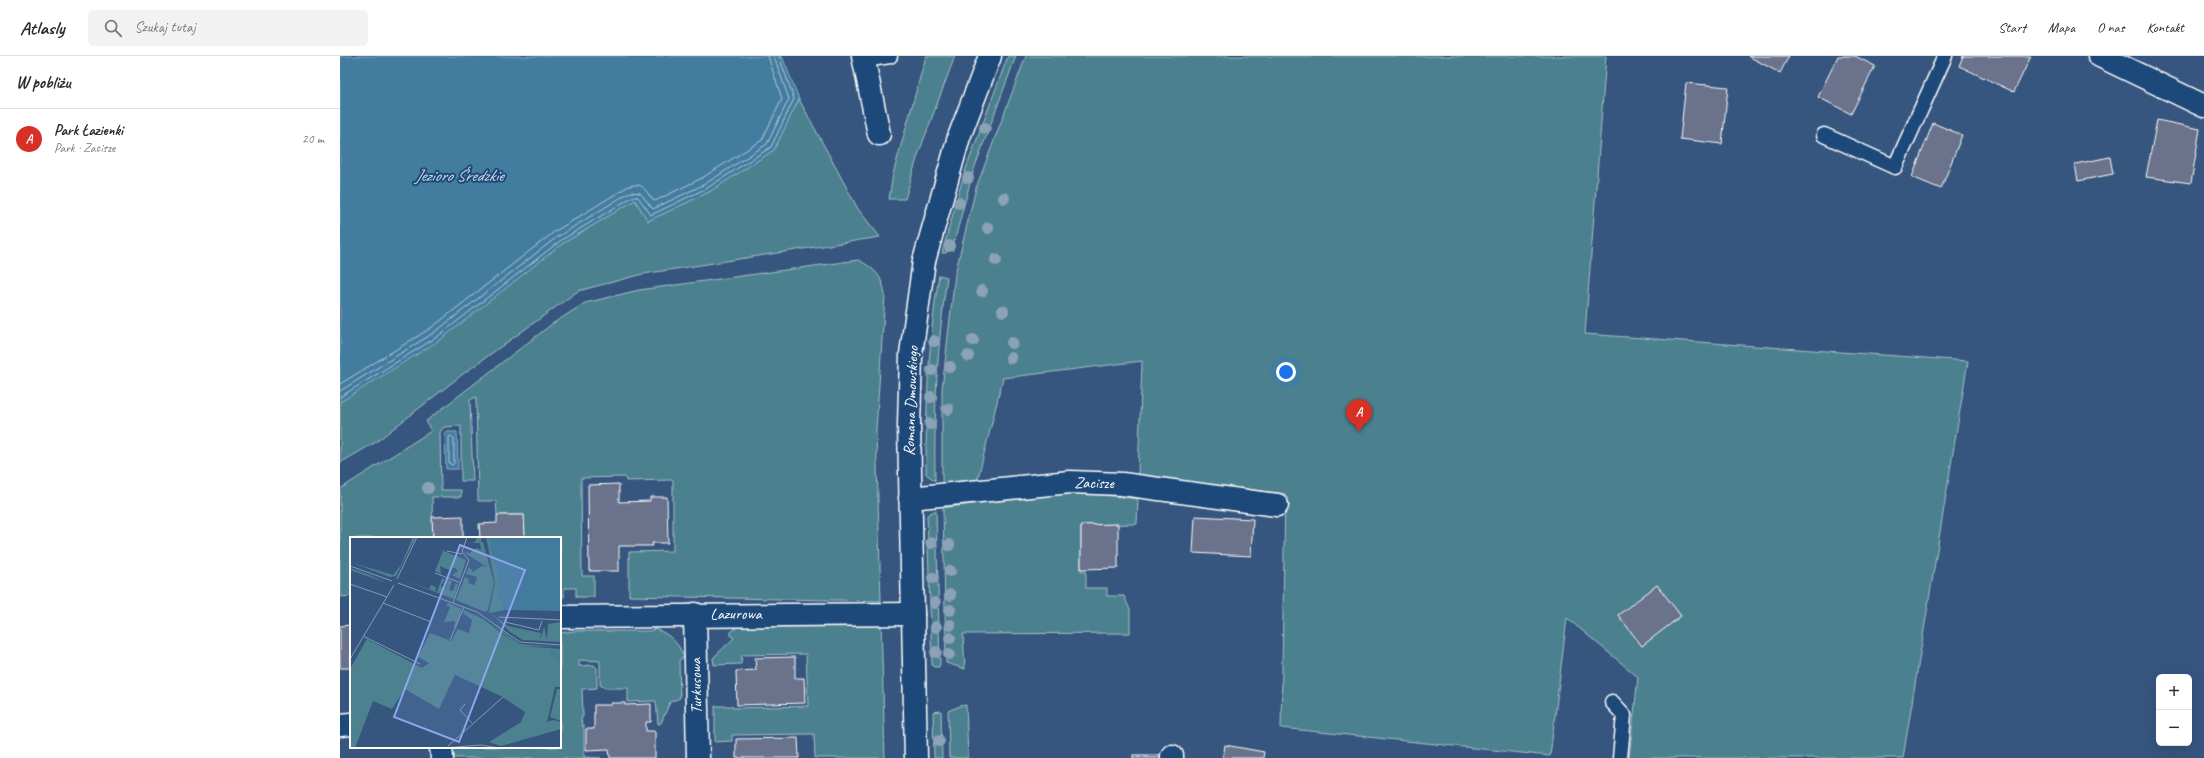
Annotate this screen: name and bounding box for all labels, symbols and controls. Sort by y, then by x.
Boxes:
search box [88,10,368,46]
text: Atlasly [20,16,64,40]
icon: search [102,17,124,39]
text: Szukaj tutaj [134,18,196,37]
text: Start [1998,19,2026,36]
text: Mapa [2048,19,2075,36]
text: O nas [2097,19,2124,36]
text: Kontakt [2146,19,2184,36]
text: W pobliżu [16,72,71,93]
text: Park Łazienki [54,121,123,140]
text: A [26,131,32,147]
text: 20 m [302,131,324,147]
text: Park · Zacisze [54,140,115,156]
water label: Jezioro Średzkie [413,165,506,186]
street label: Romana Dmowskiego [899,344,923,456]
your location [1276,362,1296,382]
pin: A [1346,399,1372,432]
street label: Zacisze [1074,473,1116,493]
inset map [350,537,561,748]
street label: Lazurowa [710,604,763,624]
street label: Turkusowa [685,657,706,714]
map controls [2156,674,2192,746]
button: + [2156,674,2192,710]
button: − [2156,710,2192,746]

